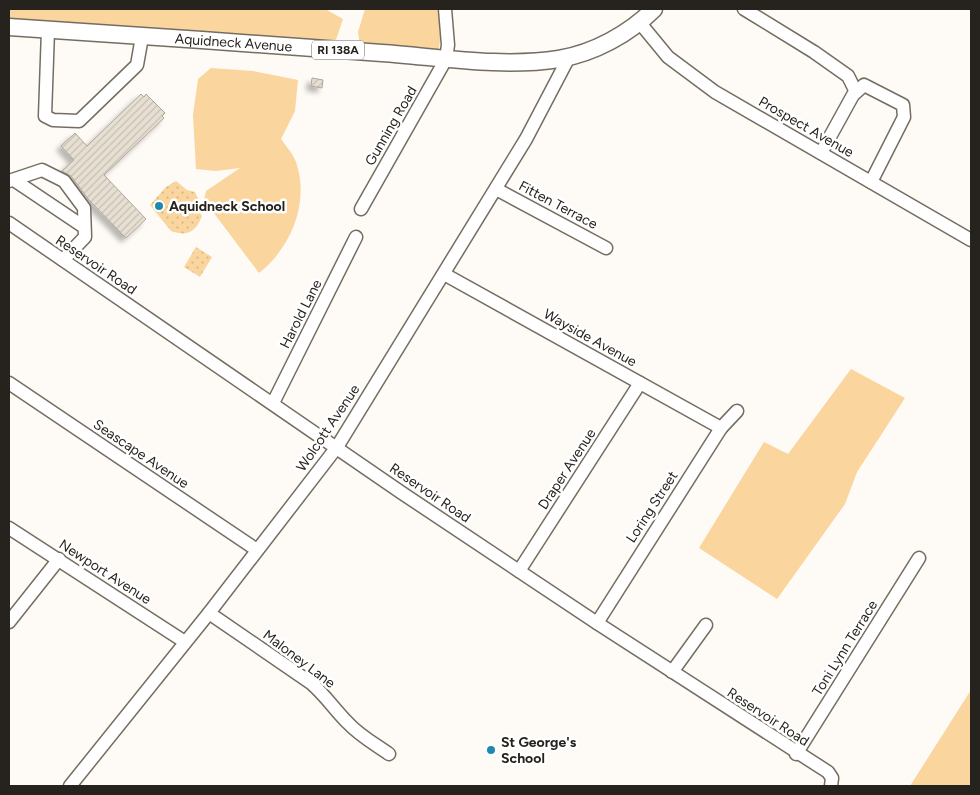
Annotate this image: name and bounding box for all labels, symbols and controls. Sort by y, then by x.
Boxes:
street label: Aquidneck Avenue [174,30,293,55]
road number: RI 138A [312,40,364,60]
street label: Gunning Road [361,83,421,169]
street label: Prospect Avenue [755,93,857,161]
street label: Fitten Terrace [516,177,601,233]
place label: Aquidneck School [169,198,285,215]
marker: Aquidneck School [153,200,165,212]
street label: Reservoir Road [52,232,140,298]
street label: Harold Lane [276,276,326,351]
street label: Wayside Avenue [541,305,640,371]
street label: Wolcott Avenue [293,381,364,475]
street label: Seascape Avenue [90,416,192,492]
street label: Draper Avenue [535,425,600,513]
street label: Reservoir Road [386,460,474,526]
street label: Loring Street [623,468,681,546]
street label: Newport Avenue [56,536,155,608]
street label: Toni Lynn Terrace [809,597,881,699]
street label: Maloney Lane [259,626,339,692]
street label: Reservoir Road [724,684,812,750]
place label: St George's School [501,734,577,767]
marker: St George's School [485,744,497,756]

